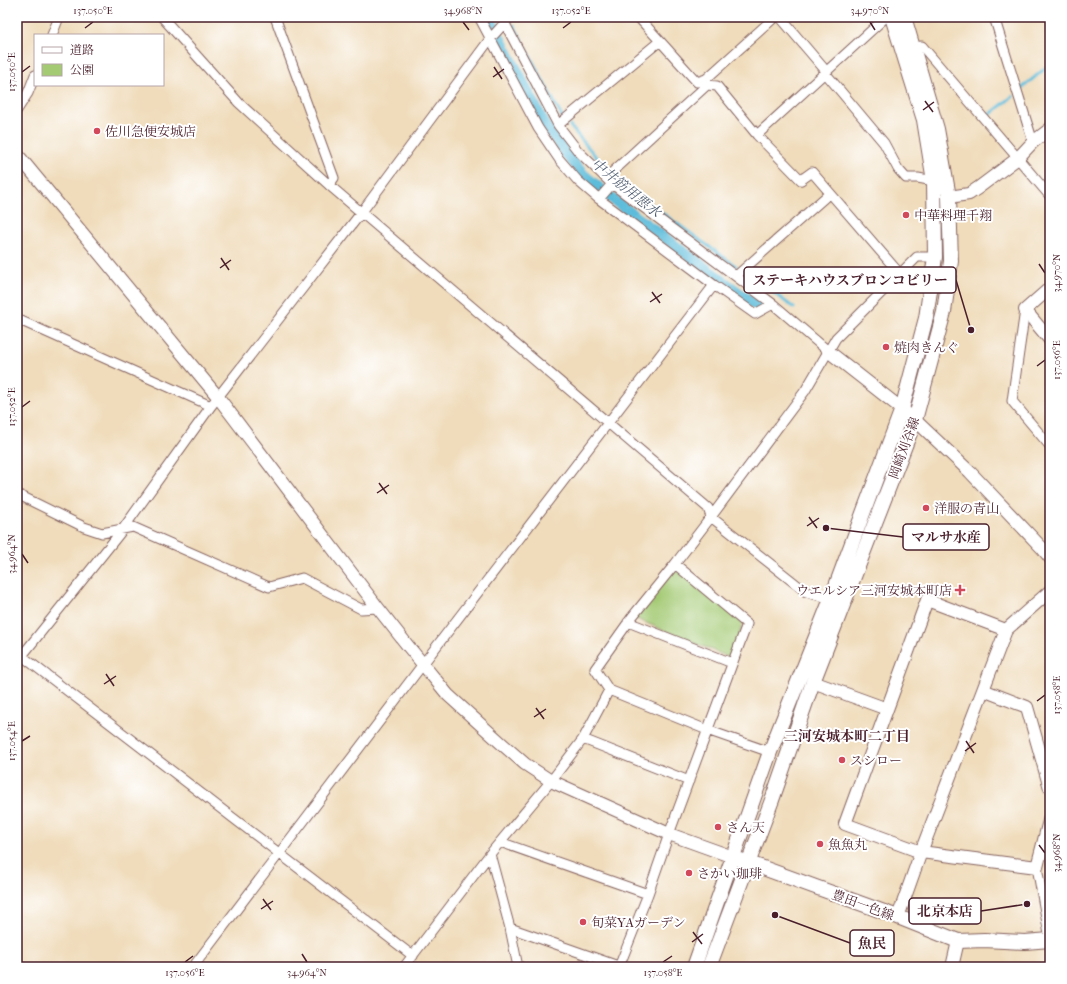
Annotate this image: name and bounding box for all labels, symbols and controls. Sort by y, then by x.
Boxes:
text: 137.050°E [73,5,113,17]
text: 34.968°N [444,5,483,17]
text: 137.052°E [552,5,591,17]
text: 34.970°N [851,5,890,17]
legend [34,34,164,86]
text: 道路 [70,43,94,57]
text: 137.050°E [6,52,18,92]
text: 公園 [70,63,94,77]
place label: 佐川急便安城店 [105,124,196,139]
marker: 佐川急便安城店 [92,126,102,136]
water label: 中井筋用悪水 [588,155,666,222]
place label: 中華料理千翔 [914,208,992,223]
marker: 中華料理千翔 [901,210,911,220]
text: 34.970°N [1051,253,1063,292]
callout: ステーキハウスブロンコビリー [744,267,956,293]
text: ステーキハウスブロンコビリー [752,272,948,289]
place label: 焼肉きんぐ [894,340,959,355]
text: 137.056°E [1051,340,1063,380]
marker: 焼肉きんぐ [881,342,891,352]
text: 137.052°E [6,388,18,427]
street label: 岡崎刈谷線 [886,415,922,481]
place label: 洋服の青山 [934,501,999,516]
marker: 洋服の青山 [921,503,931,513]
callout: マルサ水産 [903,524,989,550]
text: マルサ水産 [911,529,981,546]
text: 34.964°N [6,534,18,574]
place label: ウエルシア三河安城本町店 [796,583,952,598]
marker: ウエルシア三河安城本町店 [955,585,965,595]
text: 137.058°E [1051,676,1063,714]
text: 137.054°E [6,721,18,761]
district label: 三河安城本町二丁目 [784,728,910,745]
place label: スシロー [850,753,902,768]
marker: スシロー [837,755,847,765]
place label: さん天 [726,820,765,835]
marker: さん天 [713,822,723,832]
text: 34.968°N [1051,833,1063,872]
place label: 魚魚丸 [828,837,867,852]
marker: 魚魚丸 [815,839,825,849]
place label: さかい珈琲 [697,866,762,881]
marker: さかい珈琲 [684,868,694,878]
street label: 豊田一色線 [830,887,896,923]
callout: 北京本店 [909,898,981,924]
text: 北京本店 [917,903,973,920]
place label: 旬菜YAガーデン [591,915,686,930]
marker: 旬菜YAガーデン [578,917,588,927]
callout: 魚民 [850,930,894,956]
text: 魚民 [858,935,886,952]
text: 137.056°E [165,967,205,979]
text: 34.964°N [287,967,327,979]
text: 137.058°E [644,967,682,979]

